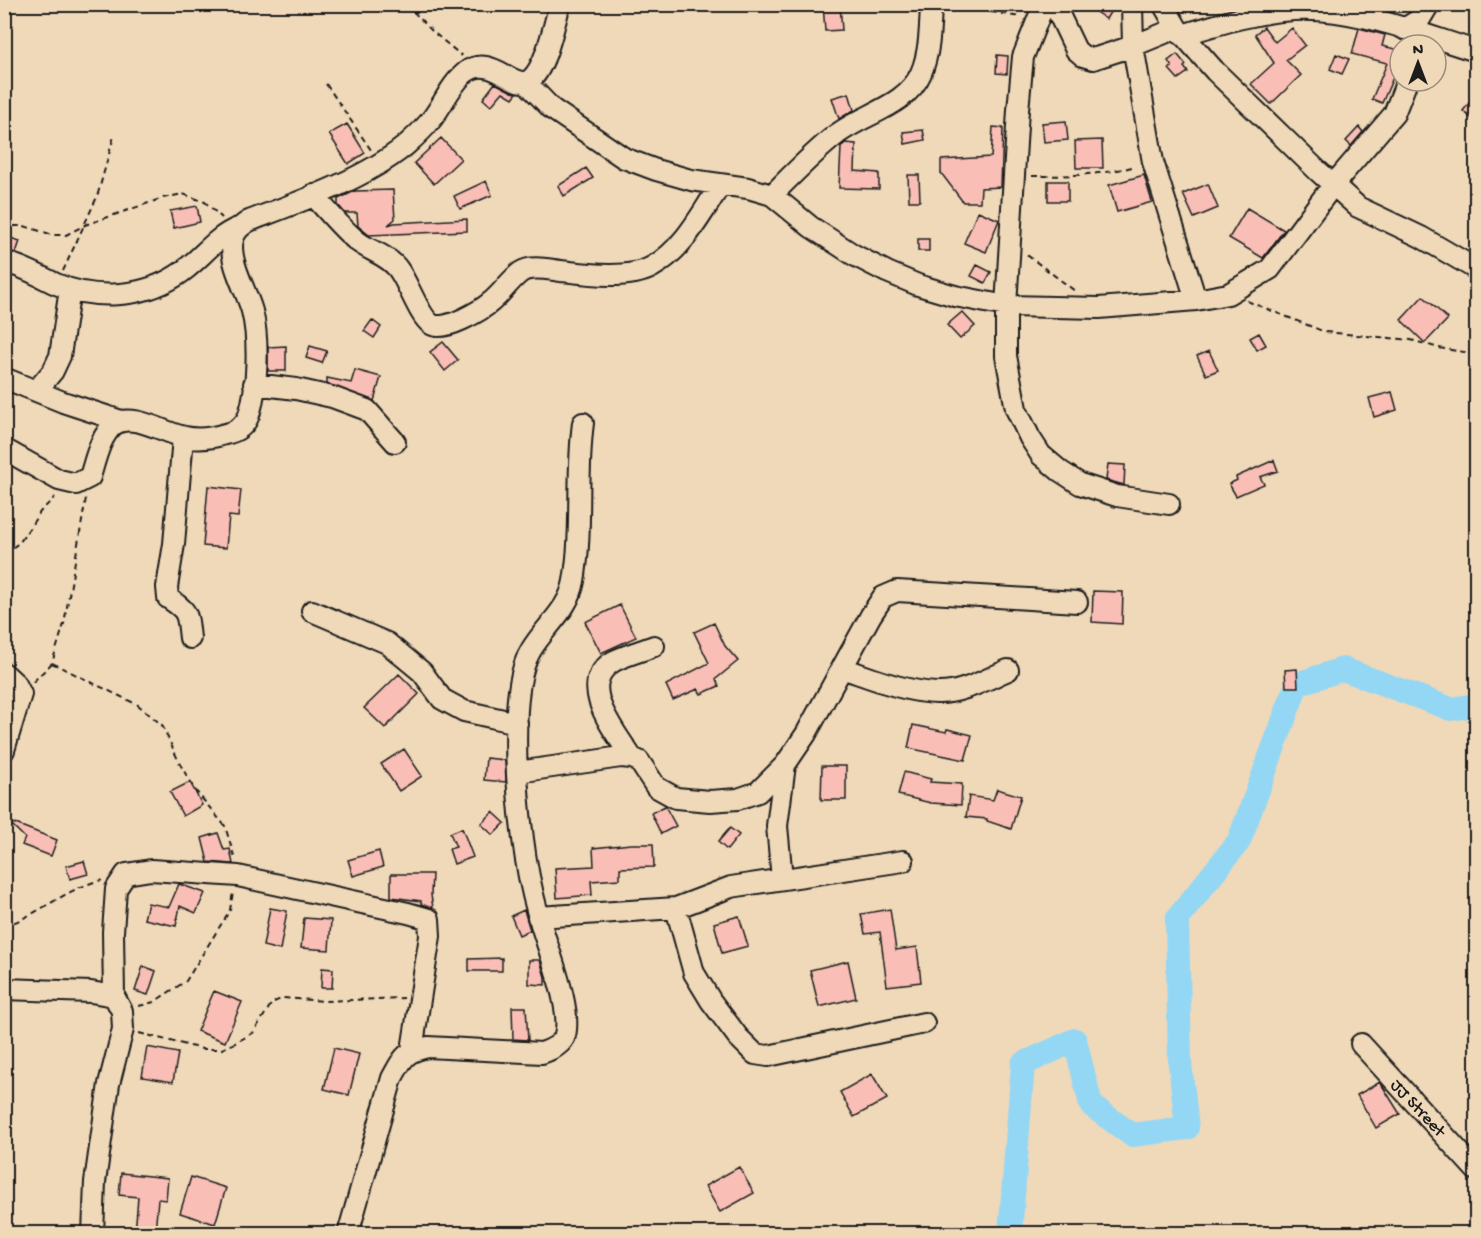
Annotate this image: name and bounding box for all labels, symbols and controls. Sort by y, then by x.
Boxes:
north arrow [1388,33,1448,93]
text: N [1413,42,1424,61]
street label: JJ Street [1385,1075,1450,1143]

